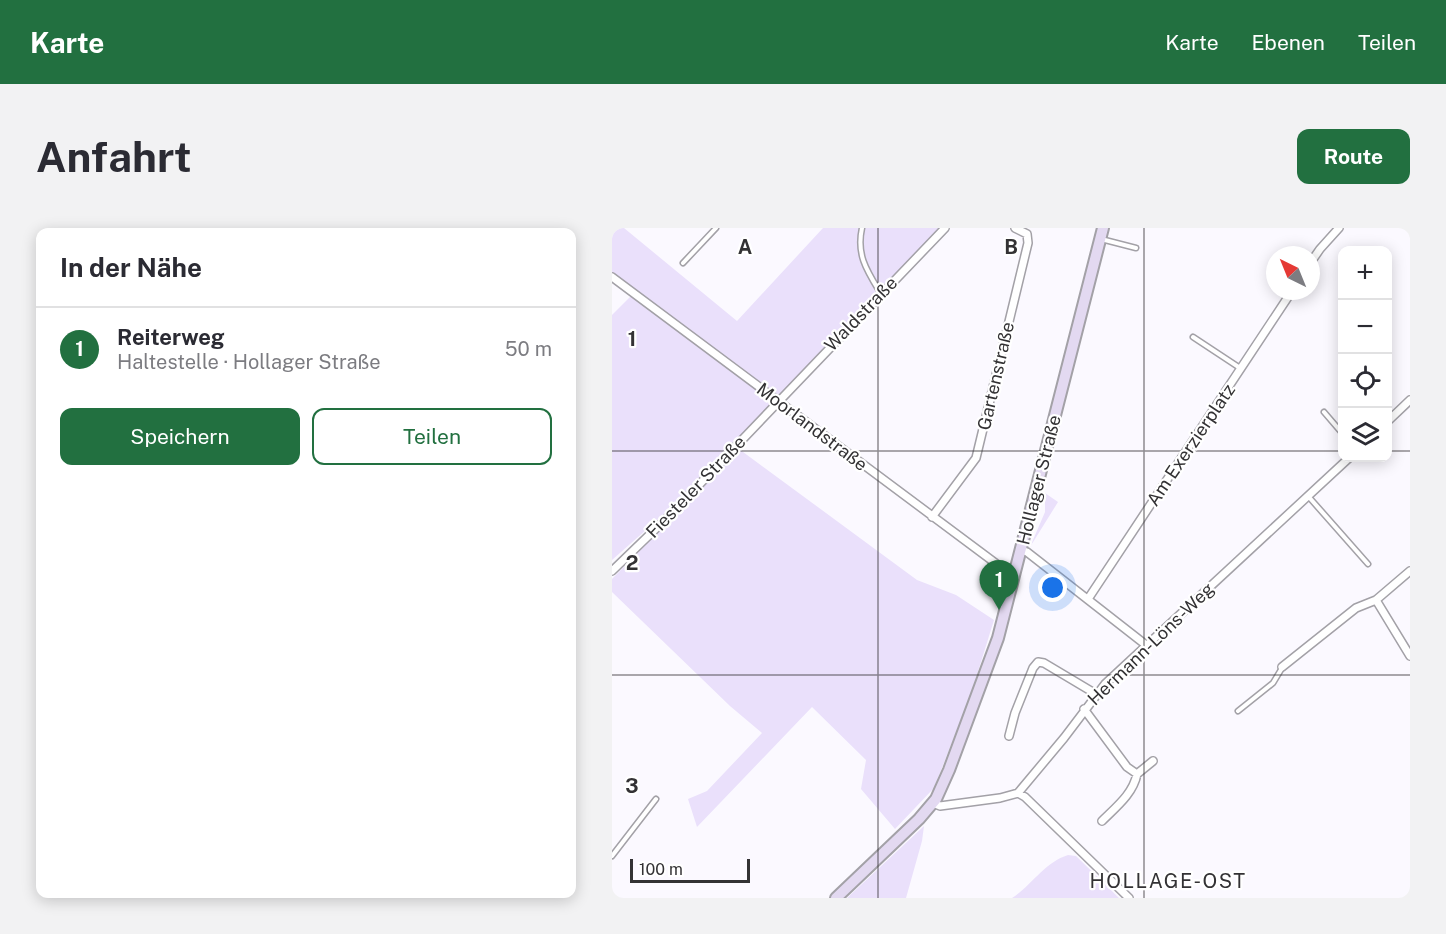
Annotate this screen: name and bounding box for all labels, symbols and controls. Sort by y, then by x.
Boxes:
text: Karte [30,26,104,59]
text: Karte [1165,30,1219,55]
text: Ebenen [1252,30,1325,55]
text: Teilen [1358,30,1416,55]
button: Route [1297,129,1410,184]
text: Anfahrt [36,132,192,181]
text: A [738,235,752,259]
text: B [1004,235,1018,259]
north arrow [1266,246,1320,300]
map controls [1338,246,1392,462]
button: + [1338,246,1392,300]
text: In der Nähe [60,252,202,283]
street label: Waldstraße [820,272,901,355]
button: − [1338,300,1392,354]
street label: Gartenstraße [973,320,1018,432]
text: Reiterweg [117,324,225,350]
text: 1 [628,327,636,351]
text: 1 [75,337,84,361]
text: 50 m [505,337,552,361]
text: Haltestelle · Hollager Straße [117,350,381,374]
button: locate [1338,354,1392,408]
street label: Moorlandstraße [753,378,872,475]
street label: Am Exerzierplatz [1142,380,1239,510]
button: Speichern [60,408,300,465]
button: Teilen [312,408,552,465]
button: layers [1338,408,1392,462]
street label: Hollager Straße [1012,413,1065,547]
street label: Fiesteler Straße [642,431,750,542]
text: 2 [626,551,638,575]
pin: 1 [980,560,1018,610]
your location [1038,573,1067,602]
street label: Hermann-Löns-Weg [1083,578,1218,709]
text: 3 [625,774,639,798]
scale bar [630,856,750,884]
text: 100 m [639,860,683,879]
district label: HOLLAGE-OST [1089,869,1247,893]

